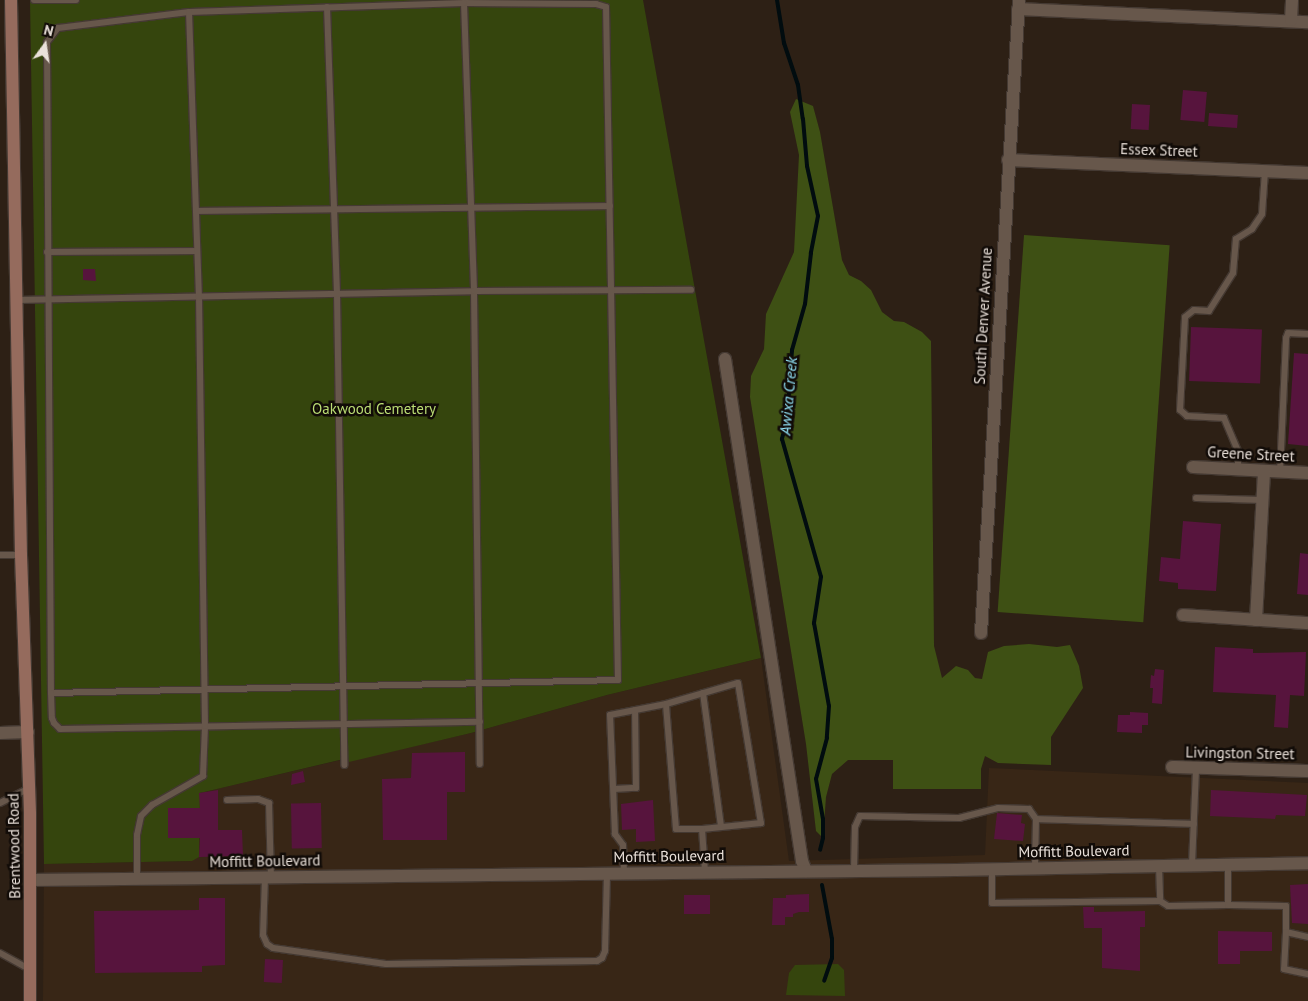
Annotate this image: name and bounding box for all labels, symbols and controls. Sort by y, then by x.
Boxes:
north arrow [20,20,70,70]
text: N [42,21,55,40]
street label: Essex Street [1120,140,1198,160]
street label: South Denver Avenue [970,247,996,385]
water label: Awixa Creek [775,356,801,436]
park label: Oakwood Cemetery [312,400,436,418]
street label: Greene Street [1207,443,1295,465]
street label: Livingston Street [1185,743,1295,763]
street label: Brentwood Road [4,793,24,899]
street label: Moffitt Boulevard [1018,841,1130,861]
street label: Moffitt Boulevard [613,846,725,866]
street label: Moffitt Boulevard [209,851,321,871]

